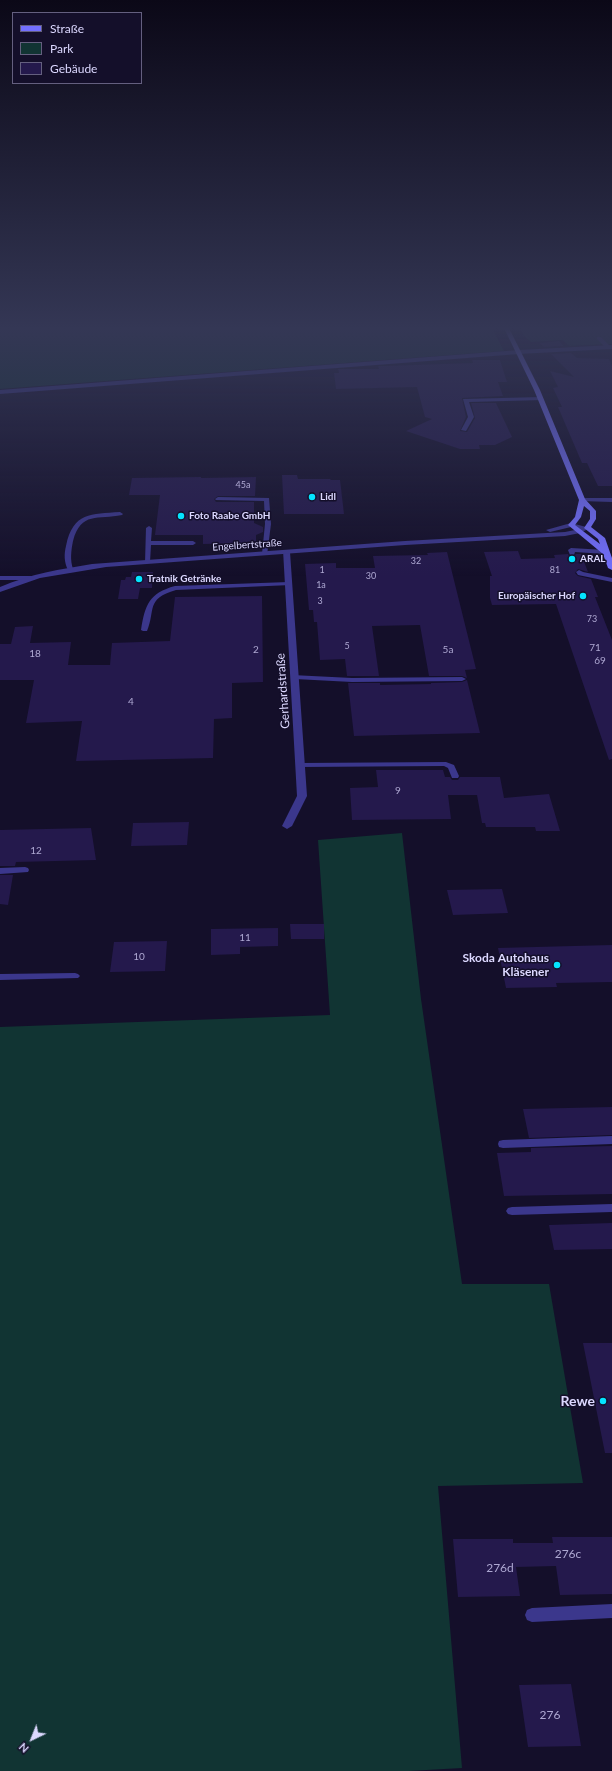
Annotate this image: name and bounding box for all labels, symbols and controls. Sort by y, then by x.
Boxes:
legend [12,12,142,84]
text: Straße [50,21,84,36]
text: Park [50,41,73,56]
text: Gebäude [50,61,97,76]
house number: 45a [236,480,250,490]
place label: Lidl [320,491,336,503]
marker: Lidl [307,492,317,502]
place label: Foto Raabe GmbH [189,510,270,522]
marker: Foto Raabe GmbH [176,511,186,521]
street label: Engelbertstraße [212,537,282,553]
place label: ARAL [580,553,606,565]
marker: ARAL [567,554,577,564]
house number: 32 [411,556,421,566]
house number: 1 [319,565,325,575]
house number: 81 [550,565,560,575]
house number: 30 [366,571,376,581]
place label: Tratnik Getränke [147,573,221,585]
marker: Tratnik Getränke [134,574,144,584]
house number: 1a [316,580,326,590]
place label: Europäischer Hof [498,590,575,602]
marker: Europäischer Hof [578,591,588,601]
house number: 3 [317,596,323,606]
house number: 73 [587,614,597,624]
house number: 5 [344,641,350,651]
house number: 71 [589,642,601,654]
house number: 2 [253,644,259,656]
house number: 5a [443,644,453,656]
house number: 18 [29,648,41,660]
street label: Gerhardstraße [273,653,293,729]
house number: 69 [594,655,606,667]
house number: 4 [128,696,134,708]
house number: 9 [395,785,401,797]
house number: 12 [30,845,42,857]
house number: 11 [239,932,251,944]
house number: 10 [133,951,145,963]
place label: Skoda Autohaus Kläsener [463,951,549,979]
marker: Skoda Autohaus Kläsener [552,960,562,970]
place label: Rewe [560,1393,595,1409]
marker: Rewe [598,1396,608,1406]
house number: 276c [555,1547,581,1561]
house number: 276d [486,1561,514,1575]
house number: 276 [540,1708,560,1722]
north arrow [12,1719,52,1759]
text: N [16,1741,31,1756]

